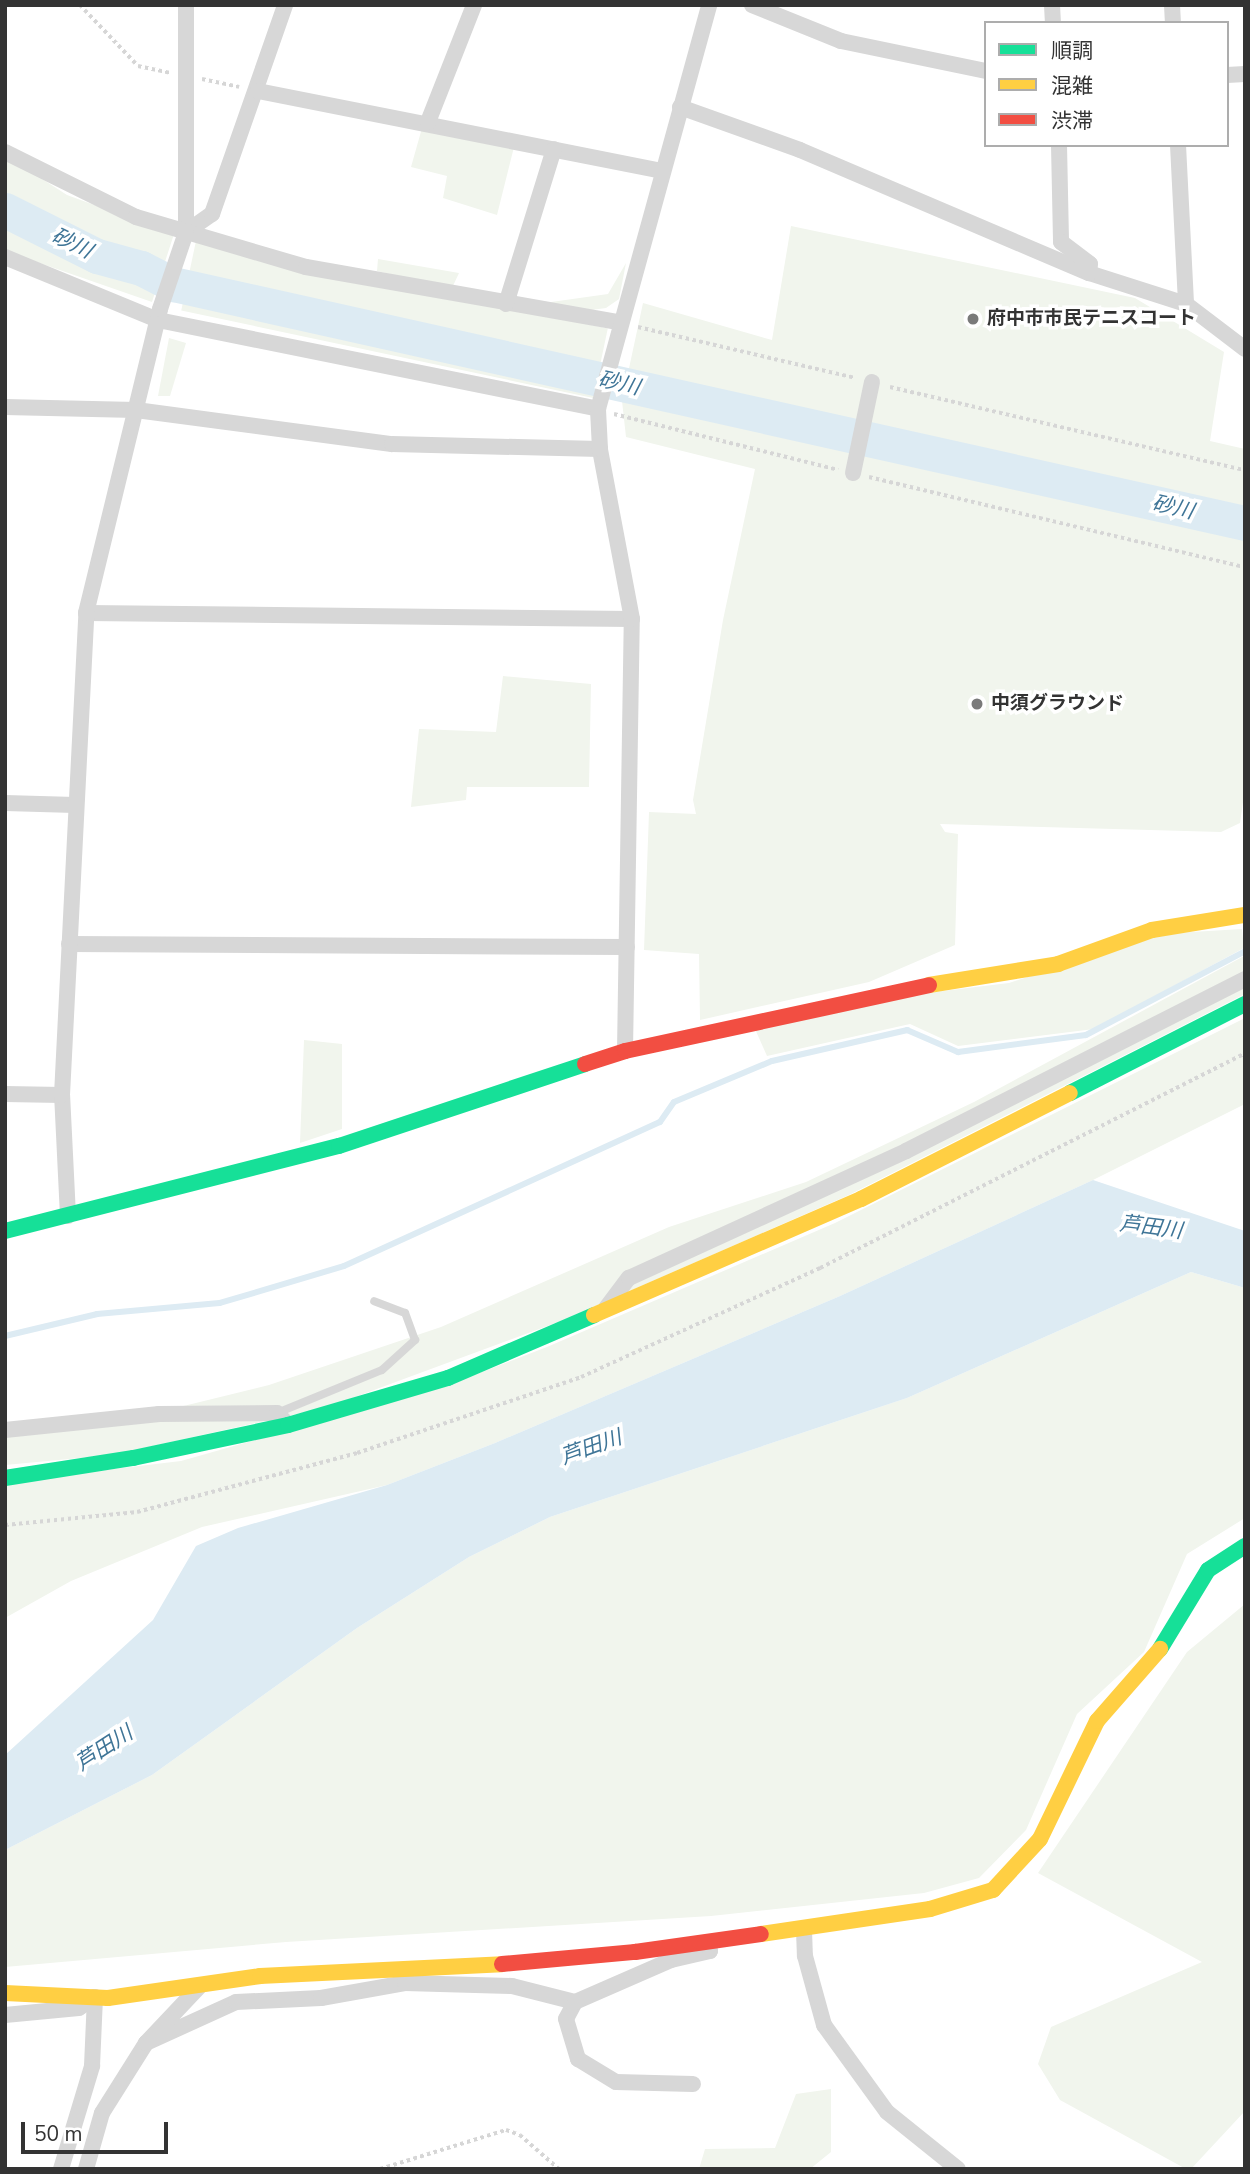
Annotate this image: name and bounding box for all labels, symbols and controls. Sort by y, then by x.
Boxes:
legend [984,21,1229,147]
text: 順調 [1051,37,1093,65]
text: 混雑 [1051,72,1093,100]
text: 渋滞 [1051,107,1093,135]
water label: 砂川 [48,222,96,264]
place label: 府中市市民テニスコート [987,308,1196,330]
marker: 府中市市民テニスコート [965,311,981,327]
water label: 砂川 [596,366,642,400]
water label: 砂川 [1150,490,1196,524]
place label: 中須グラウンド [991,693,1124,715]
marker: 中須グラウンド [969,696,985,712]
water label: 芦田川 [1118,1211,1184,1243]
water label: 芦田川 [557,1424,625,1470]
water label: 芦田川 [71,1720,137,1776]
scale bar [24,2108,172,2152]
text: 50 m [34,2120,83,2148]

